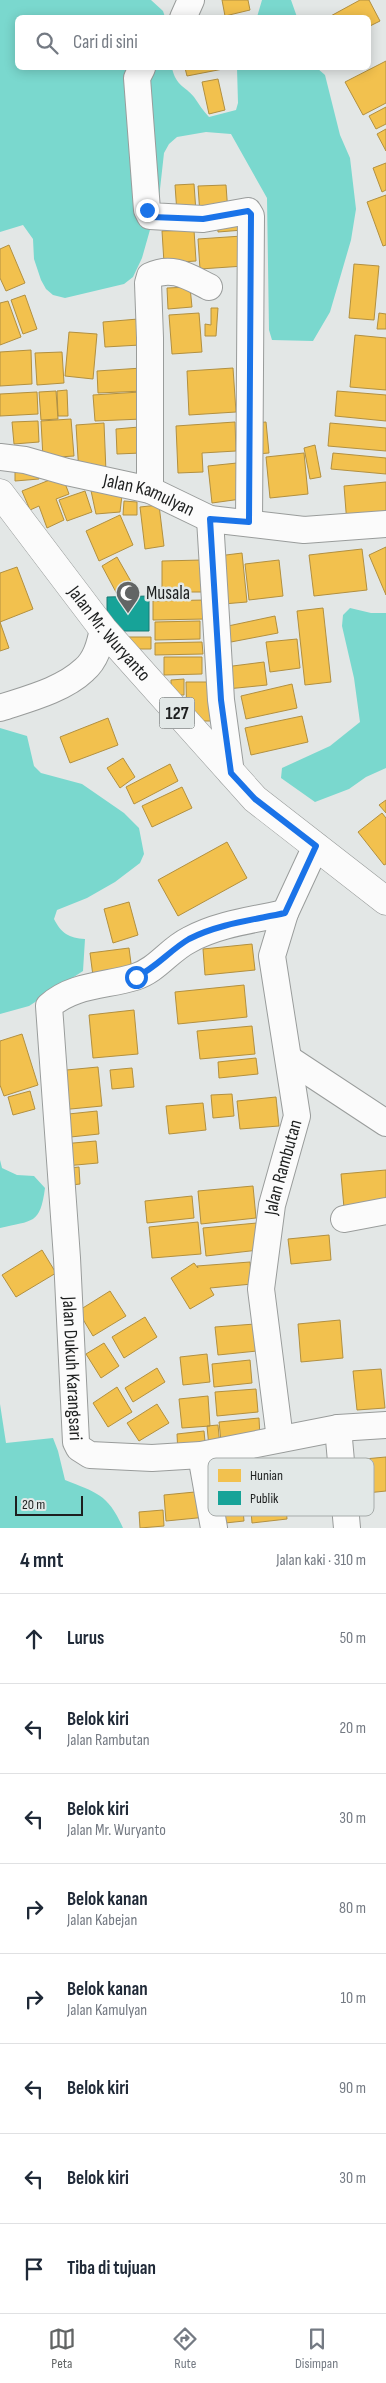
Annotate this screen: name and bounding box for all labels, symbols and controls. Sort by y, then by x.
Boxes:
search box [15,15,371,70]
icon: search [33,29,61,57]
text: Cari di sini [73,31,138,54]
route end [136,199,159,222]
street label: Jalan Kamulyan [100,468,198,521]
street label: Jalan Mr. Wuryanto [62,580,156,686]
mosque icon: Musala [115,580,141,614]
place label: Musala [146,582,190,605]
road number: 127 [160,698,194,728]
route start [125,966,148,989]
street label: Jalan Rambutan [259,1117,307,1217]
street label: Jalan Dukuh Karangsari [57,1295,87,1441]
legend [208,1458,374,1516]
text: Hunian [250,1467,283,1484]
text: Publik [250,1490,279,1507]
scale bar [15,1493,82,1516]
text: 20 m [22,1496,45,1513]
text: 4 mnt [20,1548,63,1573]
text: Jalan kaki · 310 m [276,1551,366,1570]
icon: ahead [20,1625,48,1653]
text: Lurus [67,1627,104,1650]
text: 50 m [340,1629,366,1648]
text: Belok kiri [67,1708,129,1731]
icon: left [20,1715,48,1743]
text: 20 m [339,1719,366,1738]
text: Jalan Rambutan [67,1731,150,1750]
text: Belok kiri [67,1798,129,1821]
icon: left [20,1805,48,1833]
text: 30 m [339,1809,366,1828]
text: Jalan Mr. Wuryanto [67,1821,166,1840]
text: Belok kanan [67,1888,148,1911]
icon: right [20,1895,48,1923]
text: 80 m [339,1899,366,1918]
text: Jalan Kabejan [67,1911,137,1930]
text: Belok kanan [67,1978,148,2001]
icon: right [20,1985,48,2013]
text: 10 m [340,1989,366,2008]
text: Jalan Kamulyan [67,2001,147,2020]
icon: left [20,2075,48,2103]
text: Belok kiri [67,2077,129,2100]
text: 90 m [339,2079,366,2098]
icon: left [20,2165,48,2193]
text: Belok kiri [67,2167,129,2190]
text: 30 m [339,2169,366,2188]
icon: arrive [20,2255,48,2283]
text: Tiba di tujuan [67,2257,156,2280]
tab: Peta [48,2325,76,2372]
tab: Rute [171,2325,199,2372]
tab: Disimpan [295,2325,338,2372]

